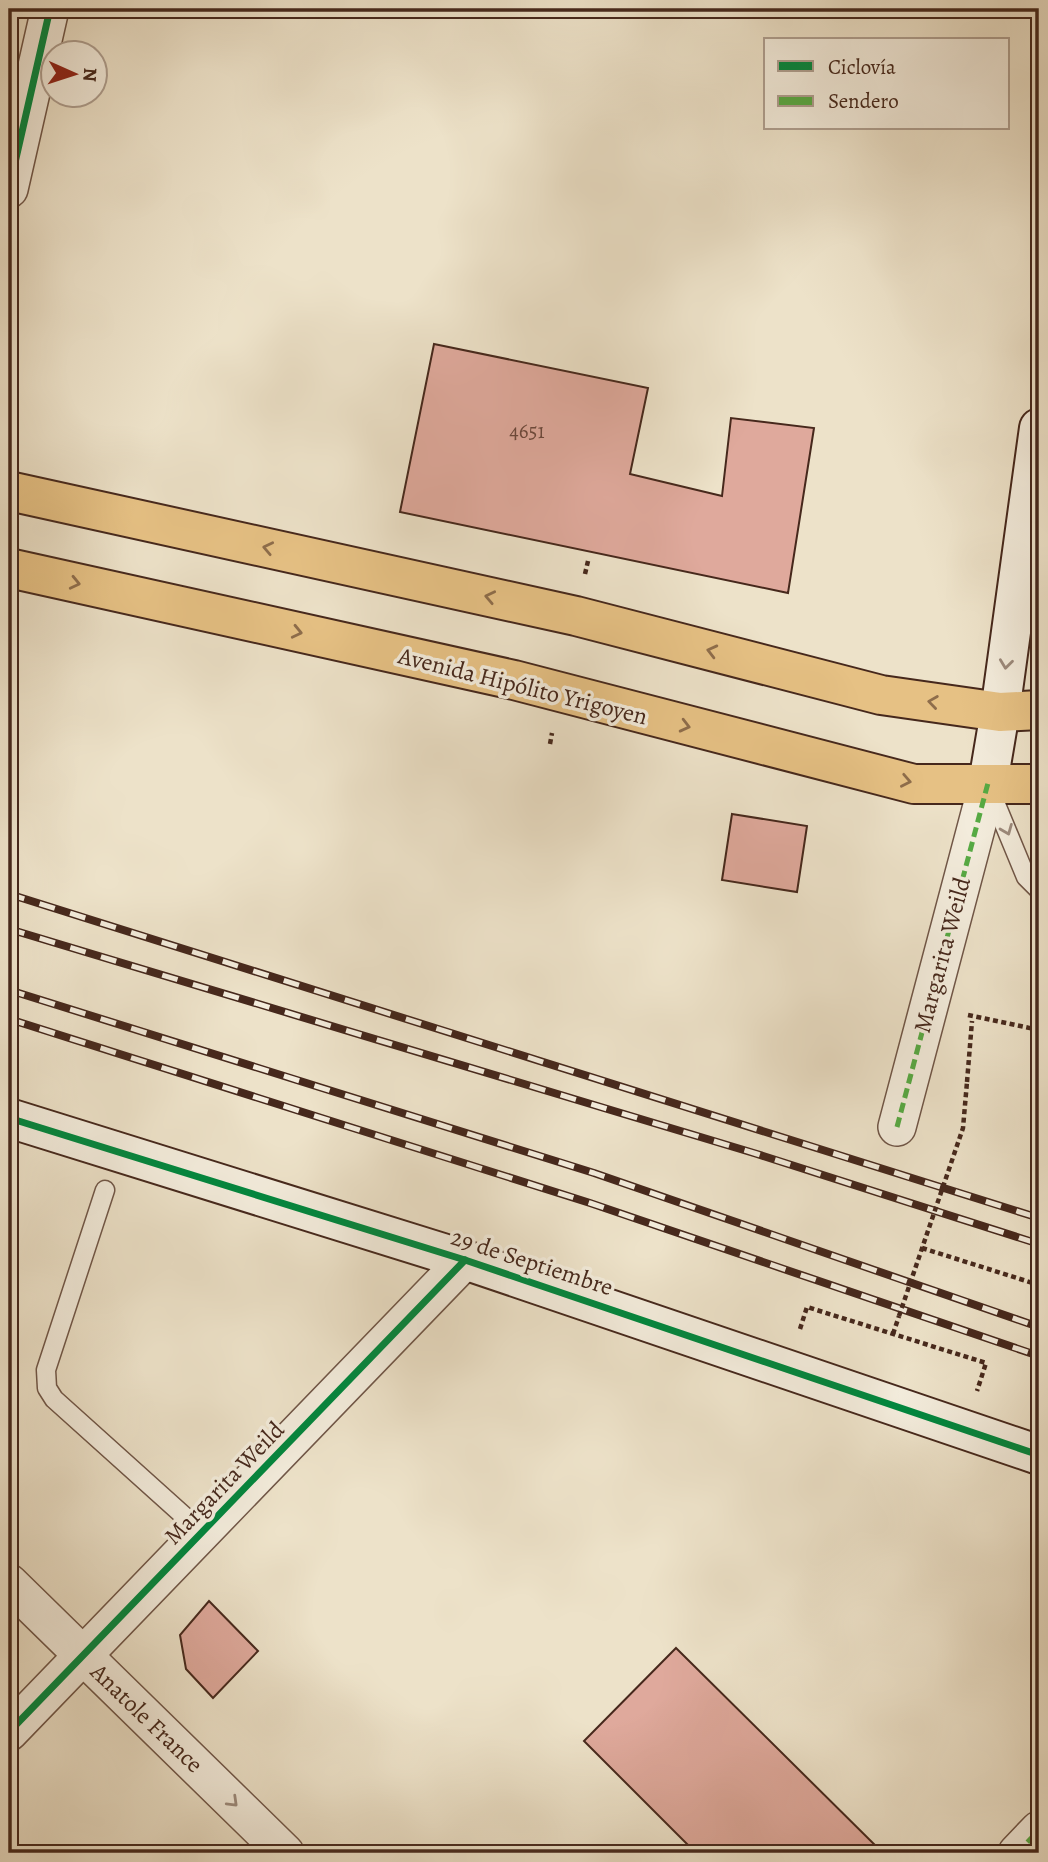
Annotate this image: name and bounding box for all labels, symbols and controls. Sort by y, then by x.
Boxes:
north arrow [38,38,108,108]
legend [764,38,1010,130]
text: Ciclovía [828,53,896,81]
text: N [77,67,103,83]
text: Sendero [828,87,899,115]
house number: 4651 [509,417,545,445]
one-way arrow [262,542,274,556]
one-way arrow [69,574,81,589]
one-way arrow [485,591,497,605]
one-way arrow [291,624,303,639]
street label: Avenida Hipólito Yrigoyen [394,639,651,732]
one-way arrow [706,645,718,659]
one-way arrow [999,659,1014,670]
one-way arrow [927,695,939,710]
one-way arrow [679,718,691,732]
one-way arrow [900,773,912,788]
one-way arrow [999,823,1013,835]
street label: Margarita Weild [906,873,978,1036]
street label: 29 de Septiembre [447,1221,617,1303]
street label: Margarita Weild [157,1414,291,1552]
street label: Anatole France [83,1656,210,1780]
one-way arrow [225,1794,238,1807]

